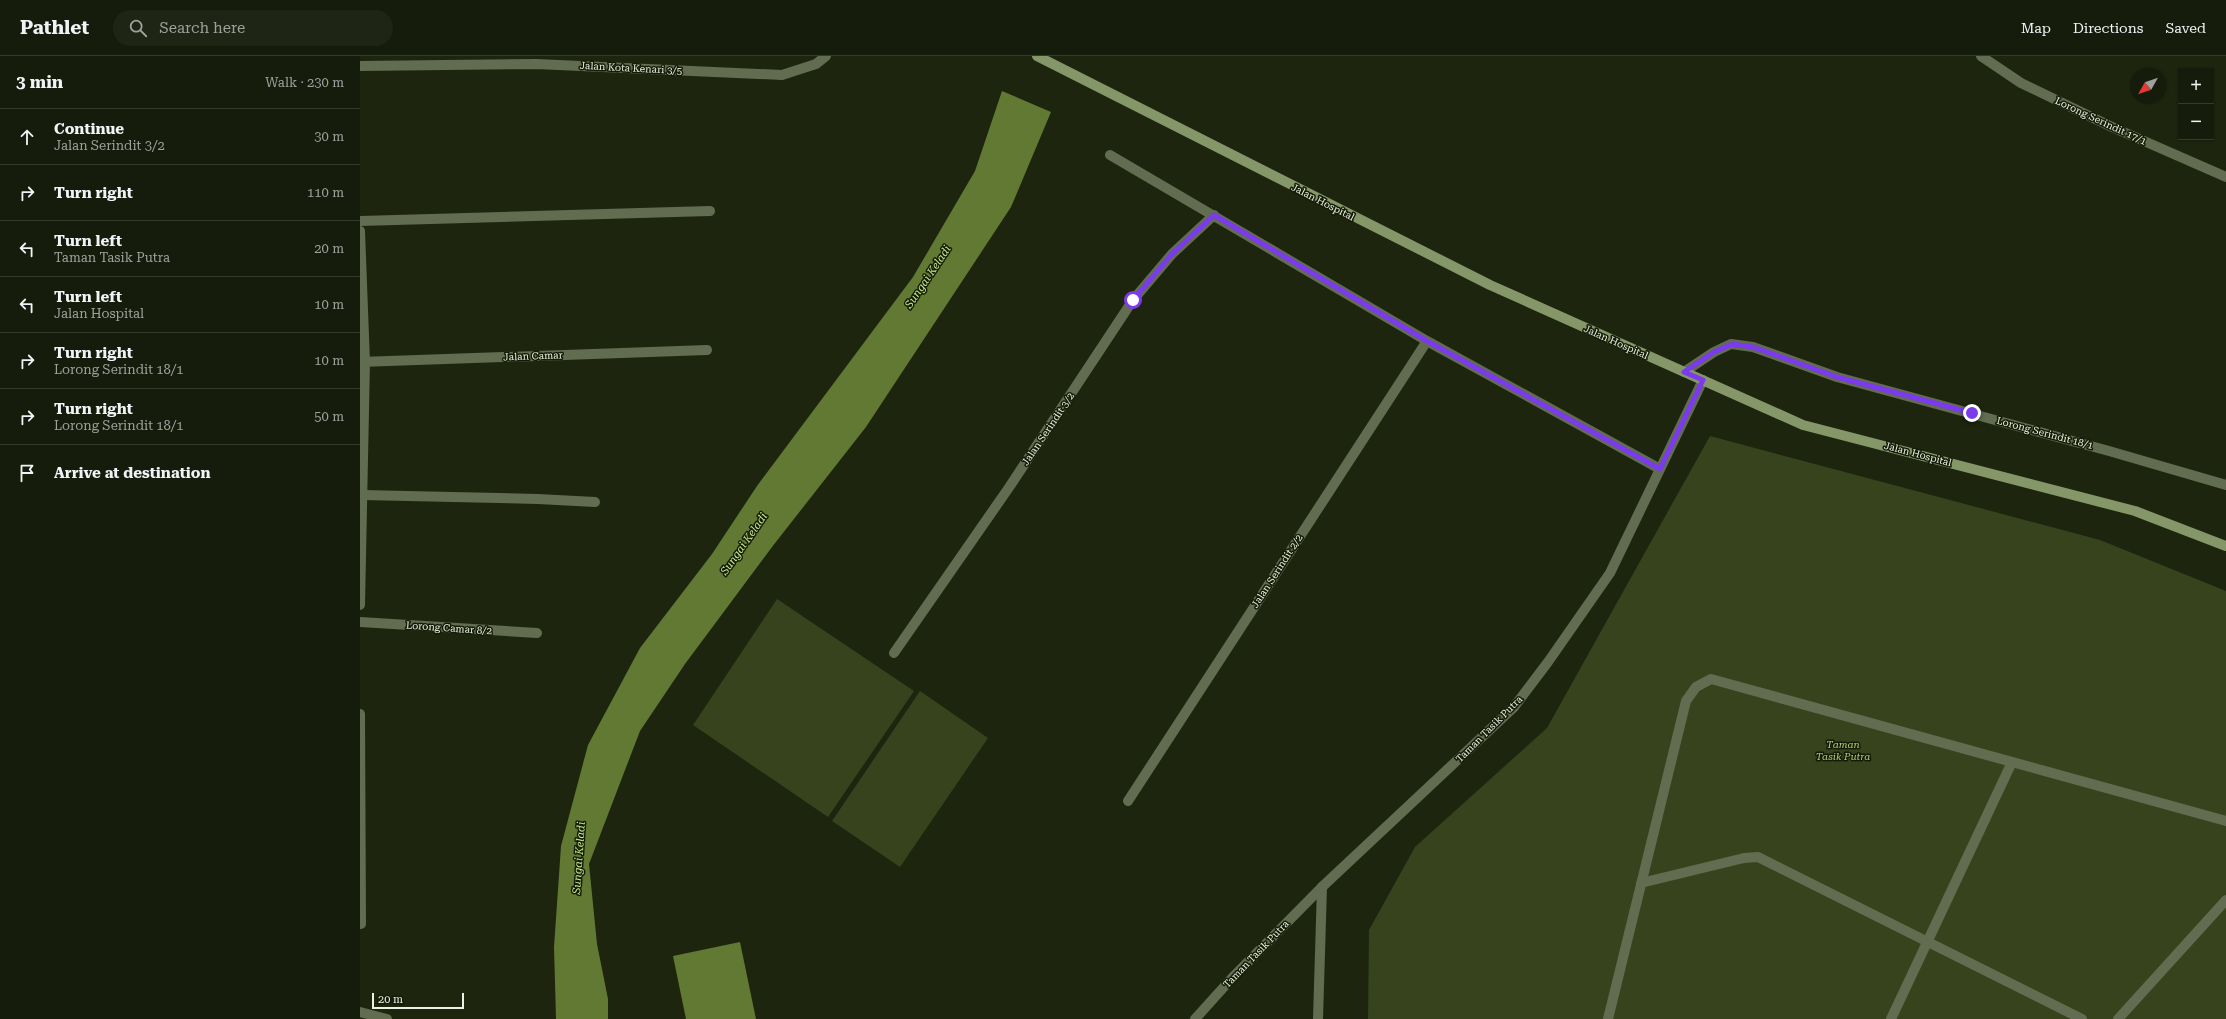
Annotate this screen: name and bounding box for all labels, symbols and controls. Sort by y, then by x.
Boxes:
search box [113,10,393,46]
text: Pathlet [20,16,89,39]
icon: search [127,17,149,39]
text: Search here [159,19,245,37]
text: Map [2021,20,2051,36]
text: Directions [2073,20,2143,36]
text: Saved [2165,20,2206,36]
street label: Jalan Kota Kenari 3/5 [579,60,683,76]
north arrow [2130,68,2166,104]
map controls [2178,68,2214,140]
button: + [2178,68,2214,104]
text: 3 min [16,72,63,92]
text: Walk · 230 m [265,75,344,90]
street label: Lorong Serindit 17/1 [2054,95,2149,147]
button: − [2178,104,2214,140]
text: Continue [54,120,124,138]
icon: ahead [16,126,38,148]
text: 30 m [314,129,344,144]
text: Jalan Serindit 3/2 [54,138,165,153]
street label: Jalan Hospital [1290,181,1356,223]
icon: right [16,182,38,204]
text: Turn right [54,184,133,202]
text: 110 m [307,185,344,200]
text: Turn left [54,232,122,250]
icon: left [16,238,38,260]
text: 20 m [314,241,344,256]
water label: Sungai Keladi [902,243,954,312]
text: Taman Tasik Putra [54,250,170,265]
text: Turn left [54,288,122,306]
route start [1124,291,1142,309]
icon: left [16,294,38,316]
text: 10 m [314,297,344,312]
text: Jalan Hospital [54,306,144,321]
street label: Jalan Hospital [1582,323,1650,361]
text: Turn right [54,344,133,362]
street label: Jalan Camar [503,349,563,363]
icon: right [16,350,38,372]
text: 10 m [314,353,344,368]
text: Lorong Serindit 18/1 [54,362,184,377]
street label: Jalan Serindit 3/2 [1020,390,1077,467]
text: Turn right [54,400,133,418]
route end [1963,404,1981,422]
icon: right [16,406,38,428]
text: 50 m [314,409,344,424]
street label: Lorong Serindit 18/1 [1995,415,2095,451]
text: Lorong Serindit 18/1 [54,418,184,433]
street label: Jalan Hospital [1883,440,1953,468]
icon: arrive [16,462,38,484]
text: Arrive at destination [54,464,210,482]
water label: Sungai Keladi [717,510,771,578]
street label: Jalan Serindit 2/2 [1249,532,1305,610]
street label: Lorong Camar 8/2 [406,620,493,637]
street label: Taman Tasik Putra [1454,693,1525,764]
park label: Taman Tasik Putra [1816,739,1870,762]
water label: Sungai Keladi [570,821,588,896]
street label: Taman Tasik Putra [1221,918,1291,990]
scale bar [372,991,464,1010]
text: 20 m [378,993,403,1006]

